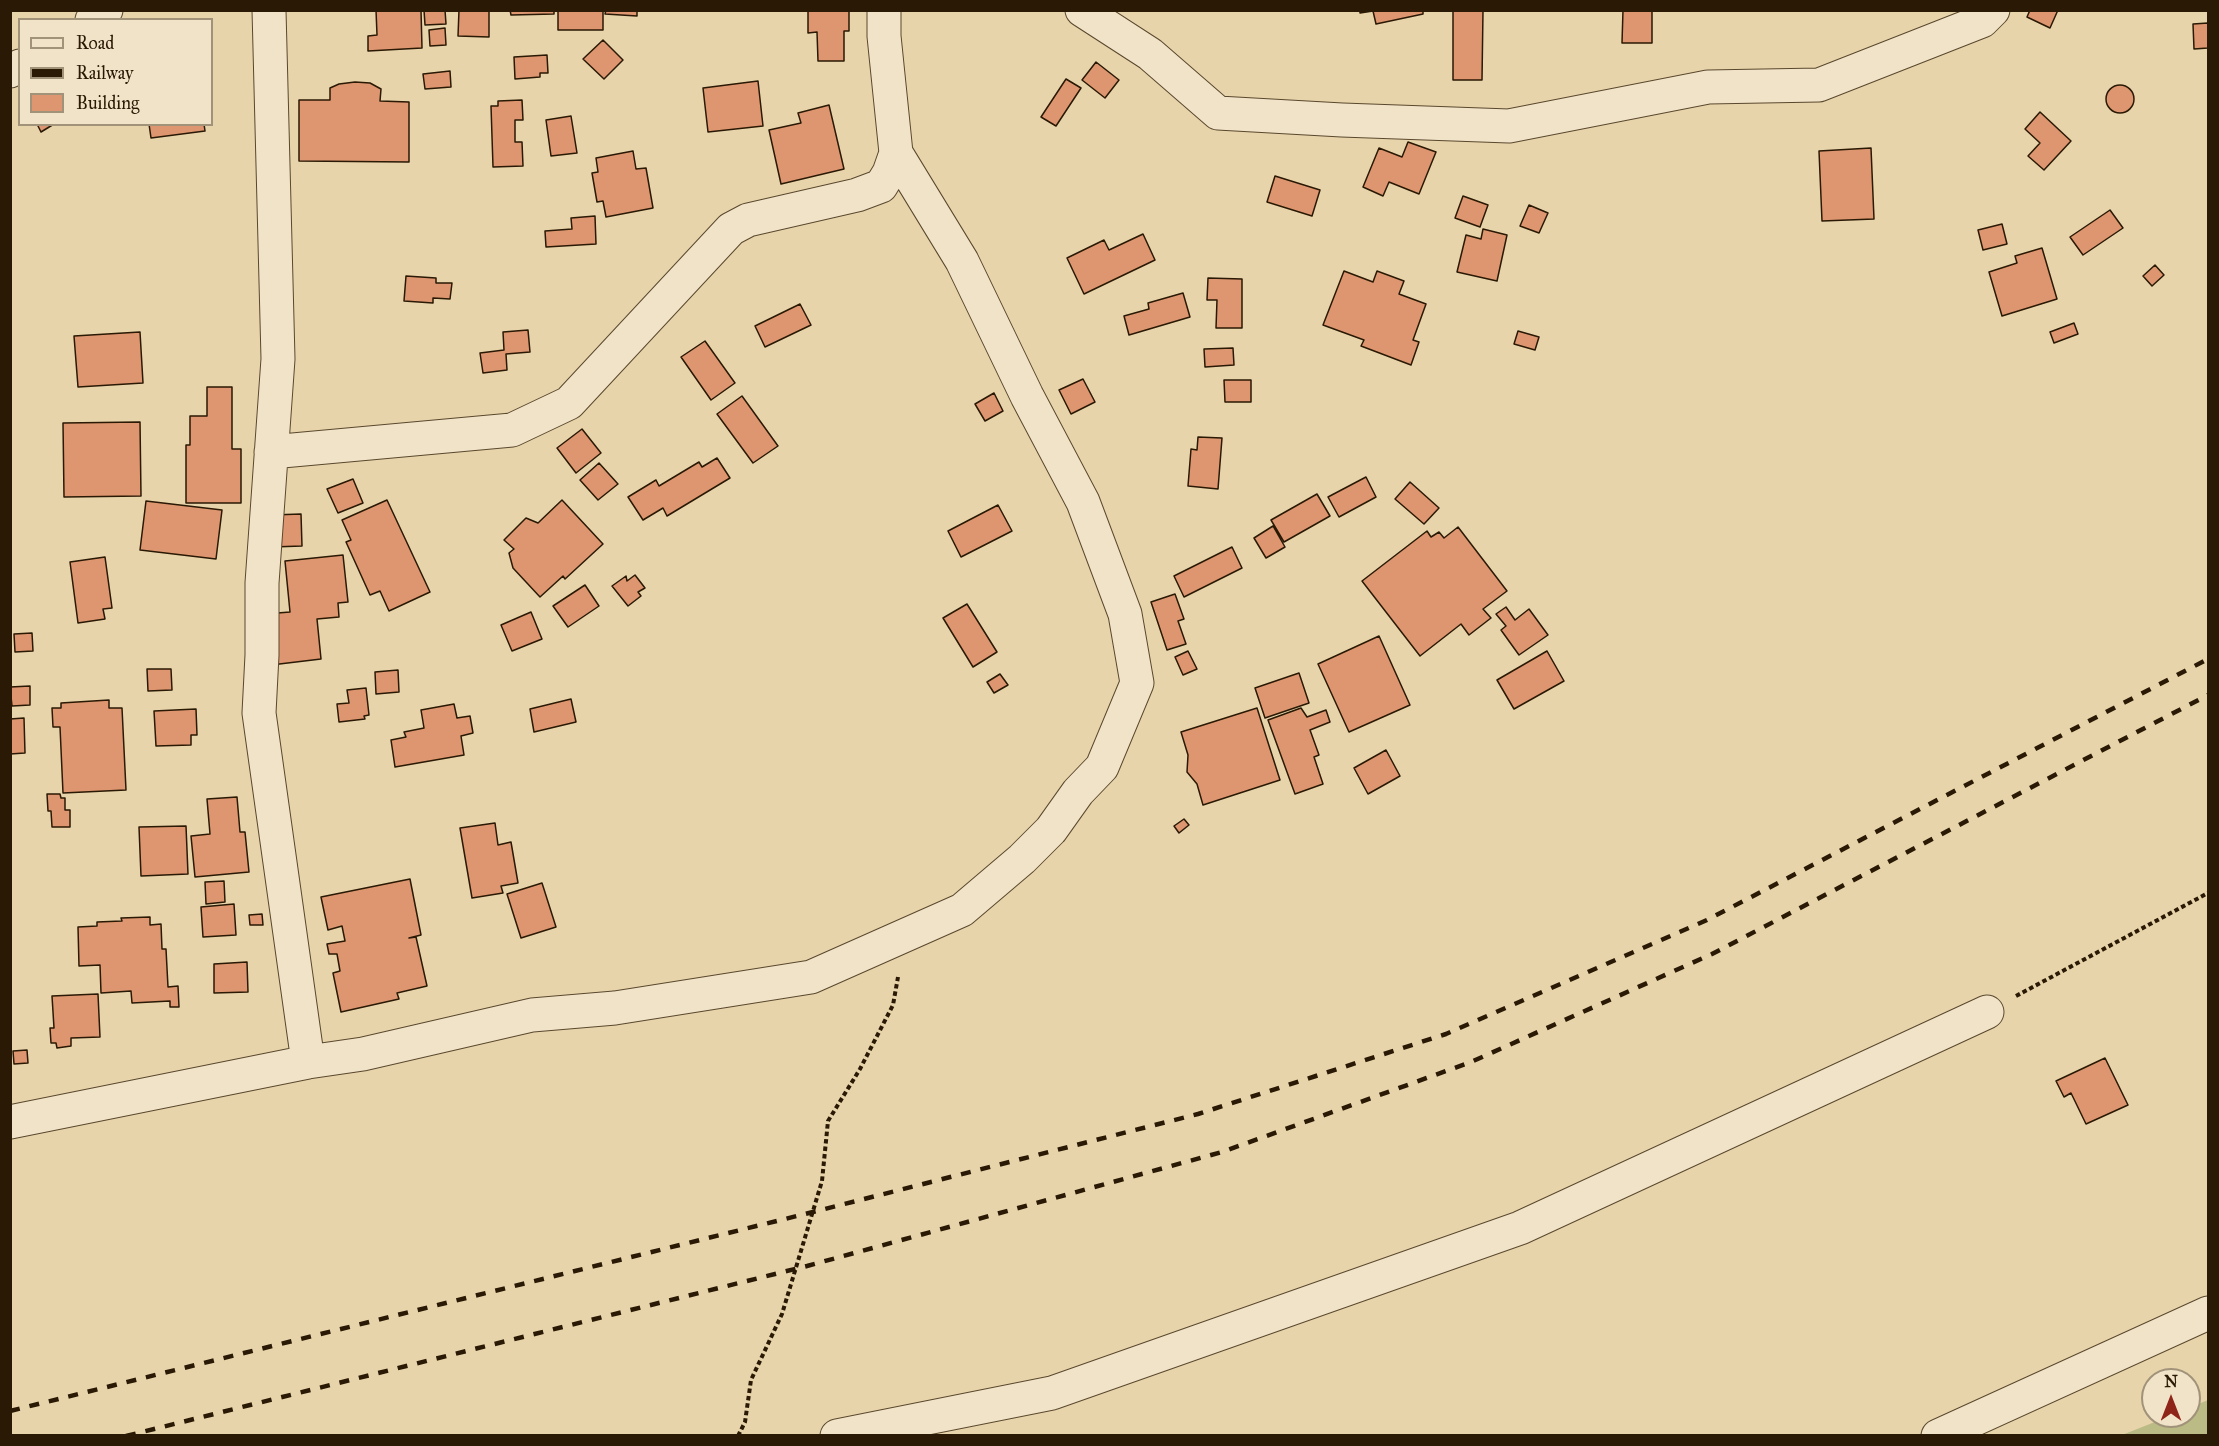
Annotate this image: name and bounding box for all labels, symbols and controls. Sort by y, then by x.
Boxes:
legend [18,18,213,126]
text: Road [76,32,114,54]
text: Railway [76,62,133,84]
text: Building [76,92,139,114]
north arrow [2141,1368,2201,1428]
text: N [2164,1372,2178,1391]

